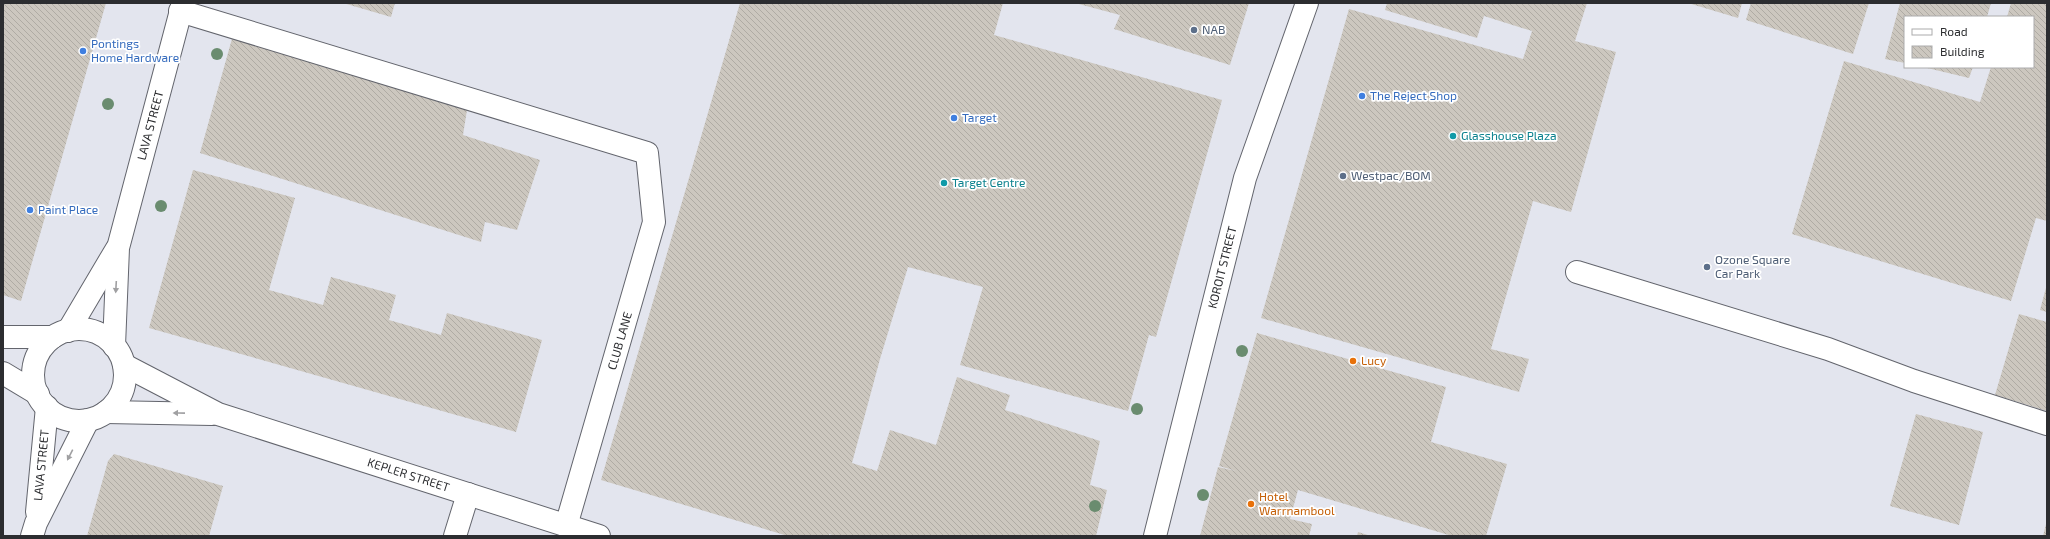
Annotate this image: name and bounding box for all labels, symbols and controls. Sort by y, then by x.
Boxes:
legend [1904,16,2034,68]
place label: NAB [1202,22,1225,36]
text: Road [1940,24,1968,38]
marker: NAB [1189,25,1199,35]
place label: Pontings Home Hardware [91,36,179,64]
text: Building [1940,44,1985,58]
marker: Pontings Home Hardware [78,46,88,56]
place label: The Reject Shop [1370,88,1457,103]
street label: LAVA STREET [134,89,166,161]
marker: The Reject Shop [1357,91,1367,101]
place label: Target [962,110,997,124]
marker: Target [949,113,959,123]
place label: Glasshouse Plaza [1461,128,1557,142]
marker: Glasshouse Plaza [1448,131,1458,141]
place label: Westpac/BOM [1351,168,1431,182]
marker: Westpac/BOM [1338,171,1348,181]
place label: Target Centre [952,175,1025,189]
marker: Target Centre [939,178,949,188]
place label: Paint Place [38,202,98,216]
marker: Paint Place [25,205,35,215]
street label: KOROIT STREET [1204,224,1239,310]
place label: Ozone Square Car Park [1715,252,1790,280]
marker: Ozone Square Car Park [1702,262,1712,272]
one-way arrow [113,281,119,294]
street label: CLUB LANE [604,310,634,371]
place label: Lucy [1361,353,1387,367]
marker: Lucy [1348,356,1358,366]
one-way arrow [172,410,185,416]
street label: LAVA STREET [30,429,51,501]
one-way arrow [67,449,74,461]
street label: KEPLER STREET [366,454,452,494]
place label: Hotel Warrnambool [1259,489,1335,517]
marker: Hotel Warrnambool [1246,499,1256,509]

